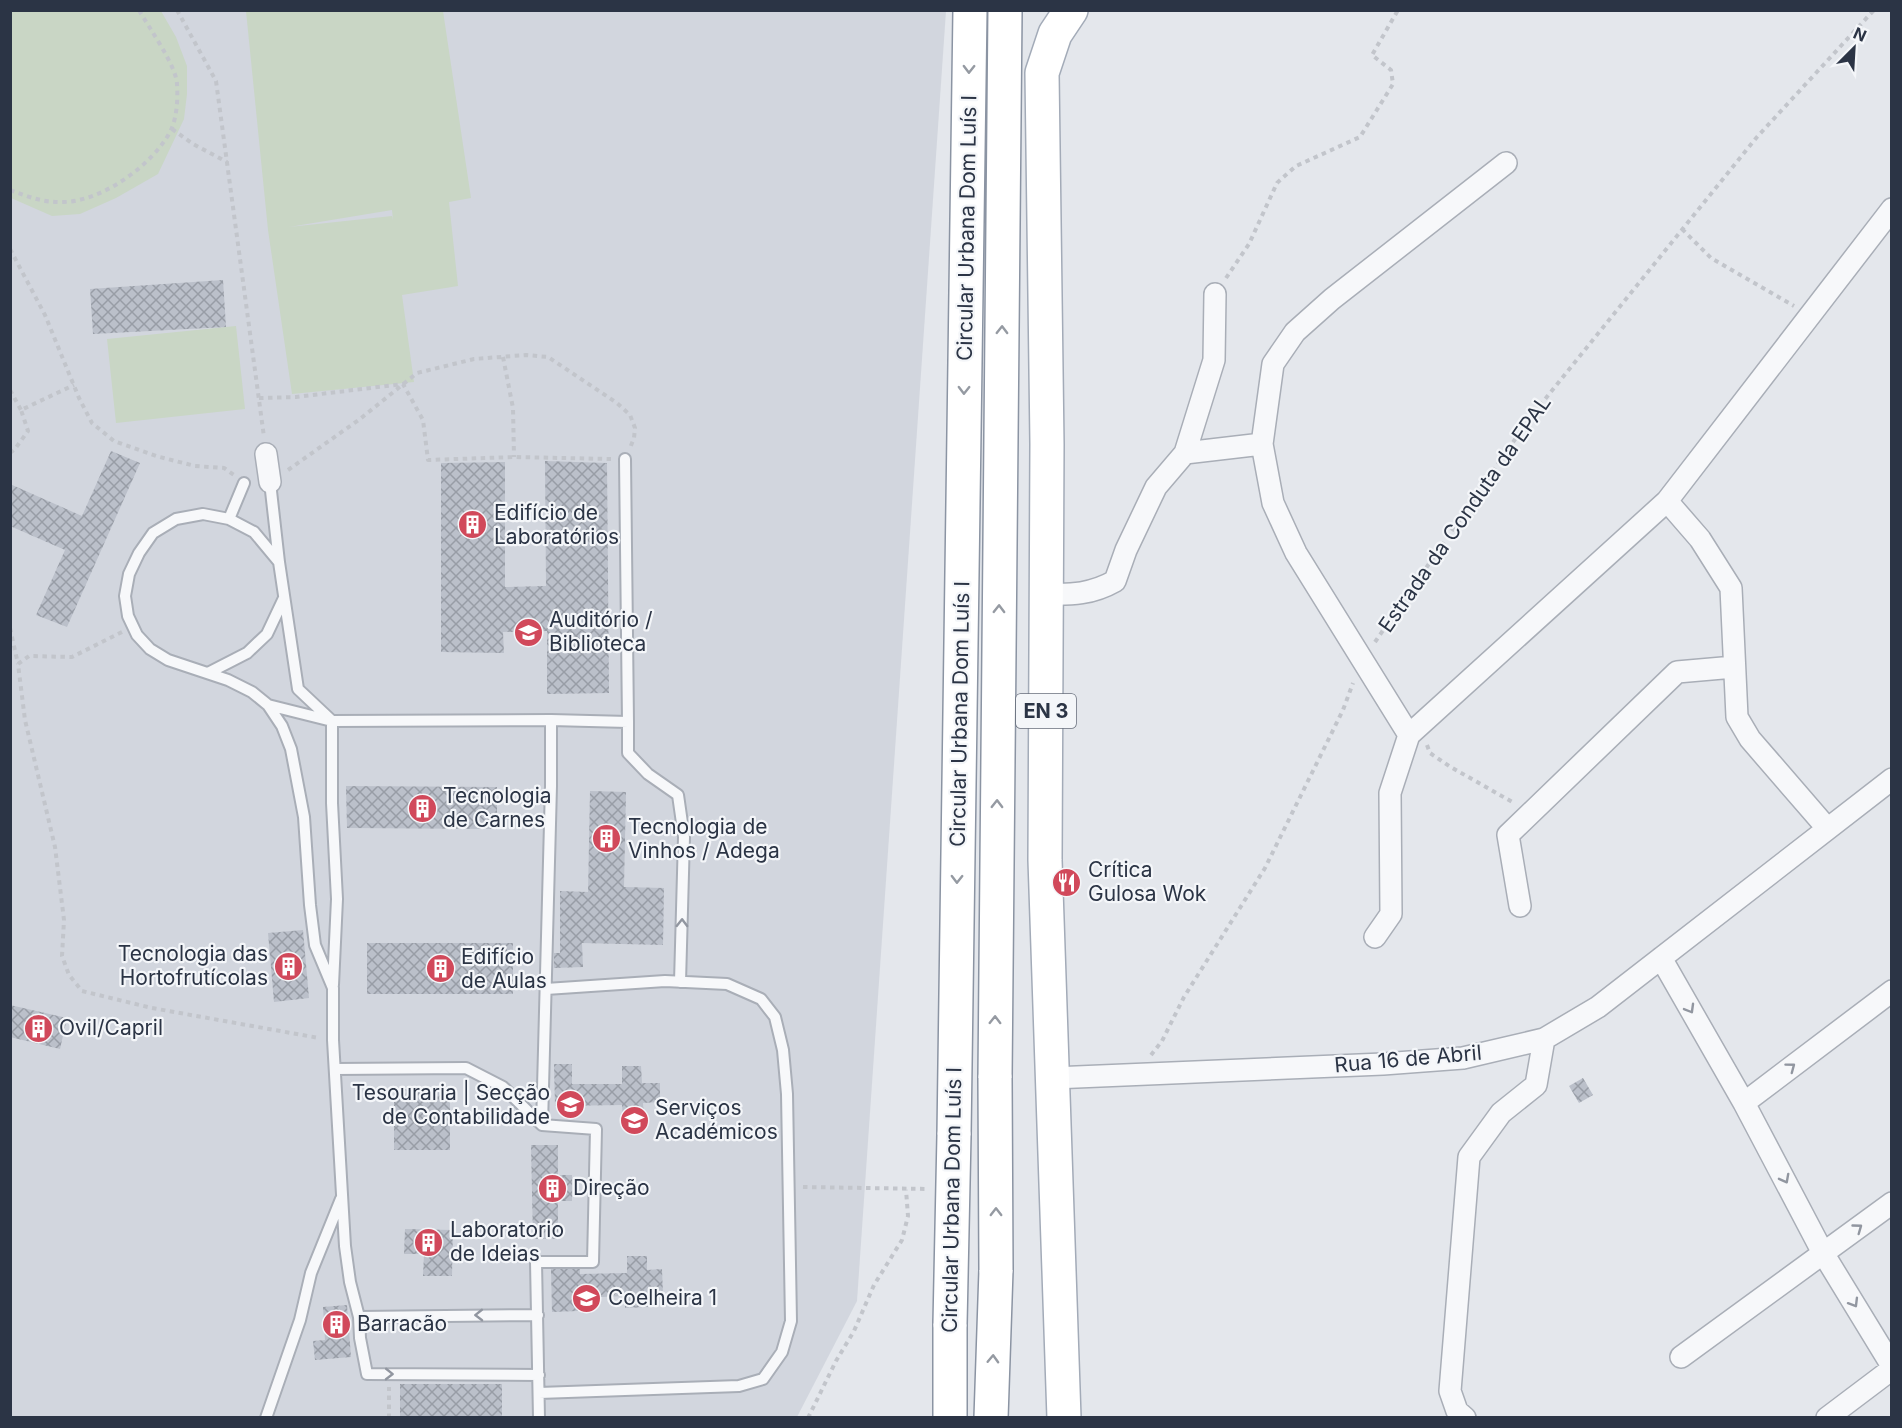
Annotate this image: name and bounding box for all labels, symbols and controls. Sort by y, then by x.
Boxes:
north arrow [1824,18,1884,78]
text: N [1850,23,1870,46]
one-way arrow [963,64,975,73]
street label: Circular Urbana Dom Luís I [952,95,981,361]
one-way arrow [996,326,1008,335]
one-way arrow [958,385,970,394]
street label: Estrada da Conduta da EPAL [1373,391,1556,637]
place label: Edifício de Laboratórios [494,500,619,549]
building icon: Edifício de Laboratórios [457,509,489,541]
street label: Circular Urbana Dom Luís I [945,581,974,847]
one-way arrow [993,605,1005,614]
place label: Auditório / Biblioteca [549,607,653,656]
school or university icon: Auditório / Biblioteca [512,616,544,648]
road number: EN 3 [1016,694,1076,728]
place label: Tecnologia de Carnes [443,783,552,832]
building icon: Tecnologia de Carnes [406,792,438,824]
one-way arrow [991,800,1004,809]
place label: Tecnologia de Vinhos / Adega [628,814,780,863]
building icon: Tecnologia de Vinhos / Adega [591,823,623,855]
place label: Crítica Gulosa Wok [1088,857,1207,906]
restaurant icon: Crítica Gulosa Wok [1051,866,1083,898]
one-way arrow [951,874,963,883]
one-way arrow [675,919,688,928]
place label: Tecnologia das Hortofrutícolas [118,941,268,990]
place label: Edifício de Aulas [461,944,547,993]
building icon: Tecnologia das Hortofrutícolas [273,950,305,982]
building icon: Edifício de Aulas [424,953,456,985]
one-way arrow [1683,1003,1694,1013]
building icon: Ovil/Capril [22,1012,54,1044]
place label: Ovil/Capril [59,1015,163,1040]
one-way arrow [989,1015,1002,1024]
street label: Rua 16 de Abril [1333,1040,1483,1077]
one-way arrow [1784,1064,1795,1075]
street label: Circular Urbana Dom Luís I [937,1067,966,1333]
place label: Tesouraria | Secção de Contabilidade [352,1079,550,1129]
school or university icon: Tesouraria | Secção de Contabilidade [555,1089,587,1121]
place label: Serviços Académicos [655,1095,778,1144]
school or university icon: Serviços Académicos [618,1104,650,1136]
building icon: Direção [536,1172,568,1204]
one-way arrow [1777,1173,1789,1184]
place label: Direção [573,1175,650,1200]
one-way arrow [989,1207,1002,1216]
place label: Laboratorio de Ideias [450,1217,564,1266]
one-way arrow [1851,1224,1862,1235]
building icon: Laboratorio de Ideias [413,1226,445,1258]
school or university icon: Coelheira 1 [571,1282,603,1314]
place label: Coelheira 1 [608,1285,717,1310]
one-way arrow [1846,1297,1858,1307]
building icon: Barracão [320,1308,352,1340]
one-way arrow [475,1309,484,1322]
place label: Barracão [357,1311,447,1336]
one-way arrow [986,1355,999,1364]
one-way arrow [384,1368,393,1380]

